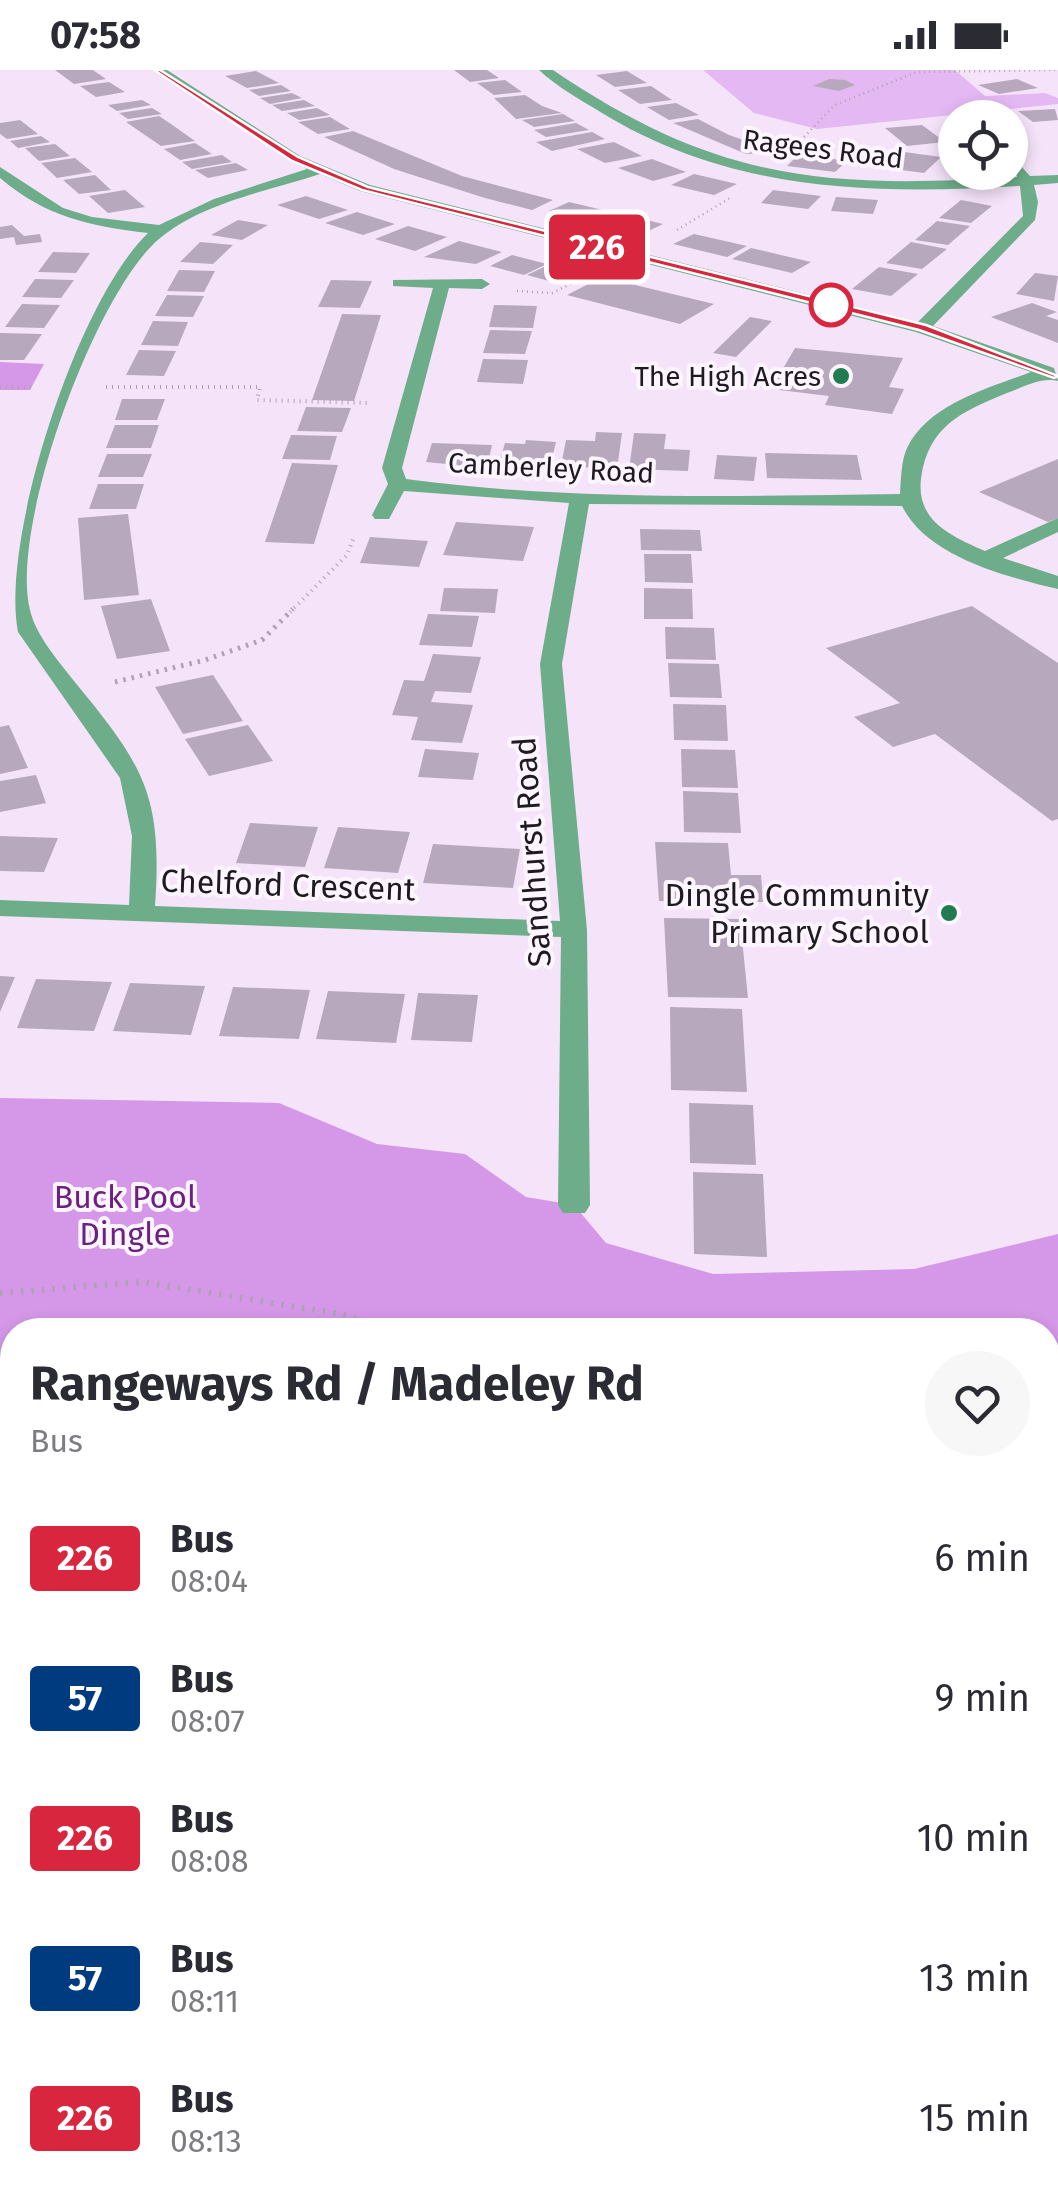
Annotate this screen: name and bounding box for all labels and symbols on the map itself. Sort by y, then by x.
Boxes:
street label: Ragees Road [741,123,905,175]
line badge: 226 [540,214,654,280]
unlabelled marker [810,284,852,326]
place label: The High Acres [634,360,821,393]
marker: The High Acres [830,365,852,387]
street label: Camberley Road [447,446,655,490]
street label: Sandhurst Road [505,736,559,968]
street label: Chelford Crescent [160,862,416,908]
place label: Dingle Community Primary School [664,876,929,951]
marker: Dingle Community Primary School [938,902,960,924]
park label: Buck Pool Dingle [54,1178,196,1253]

